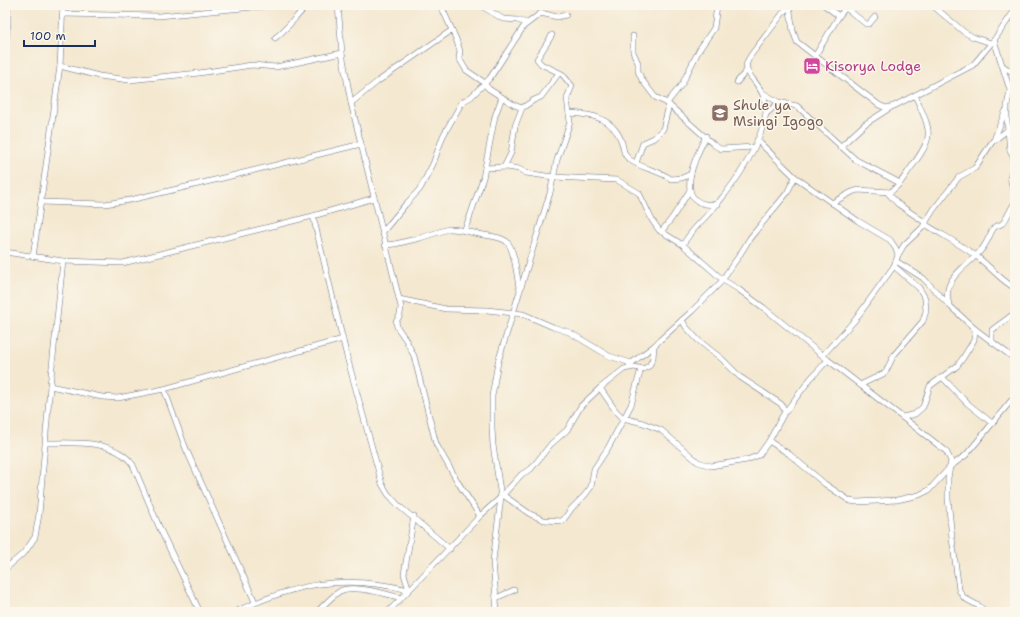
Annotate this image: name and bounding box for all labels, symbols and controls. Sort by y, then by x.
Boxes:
scale bar [24,22,95,48]
text: 100 m [30,28,66,44]
hotel icon: Kisorya Lodge [802,56,822,76]
place label: Kisorya Lodge [825,57,921,75]
place label: Shule ya Msingi Igogo [733,96,824,130]
school or university icon: Shule ya Msingi Igogo [710,103,730,123]

